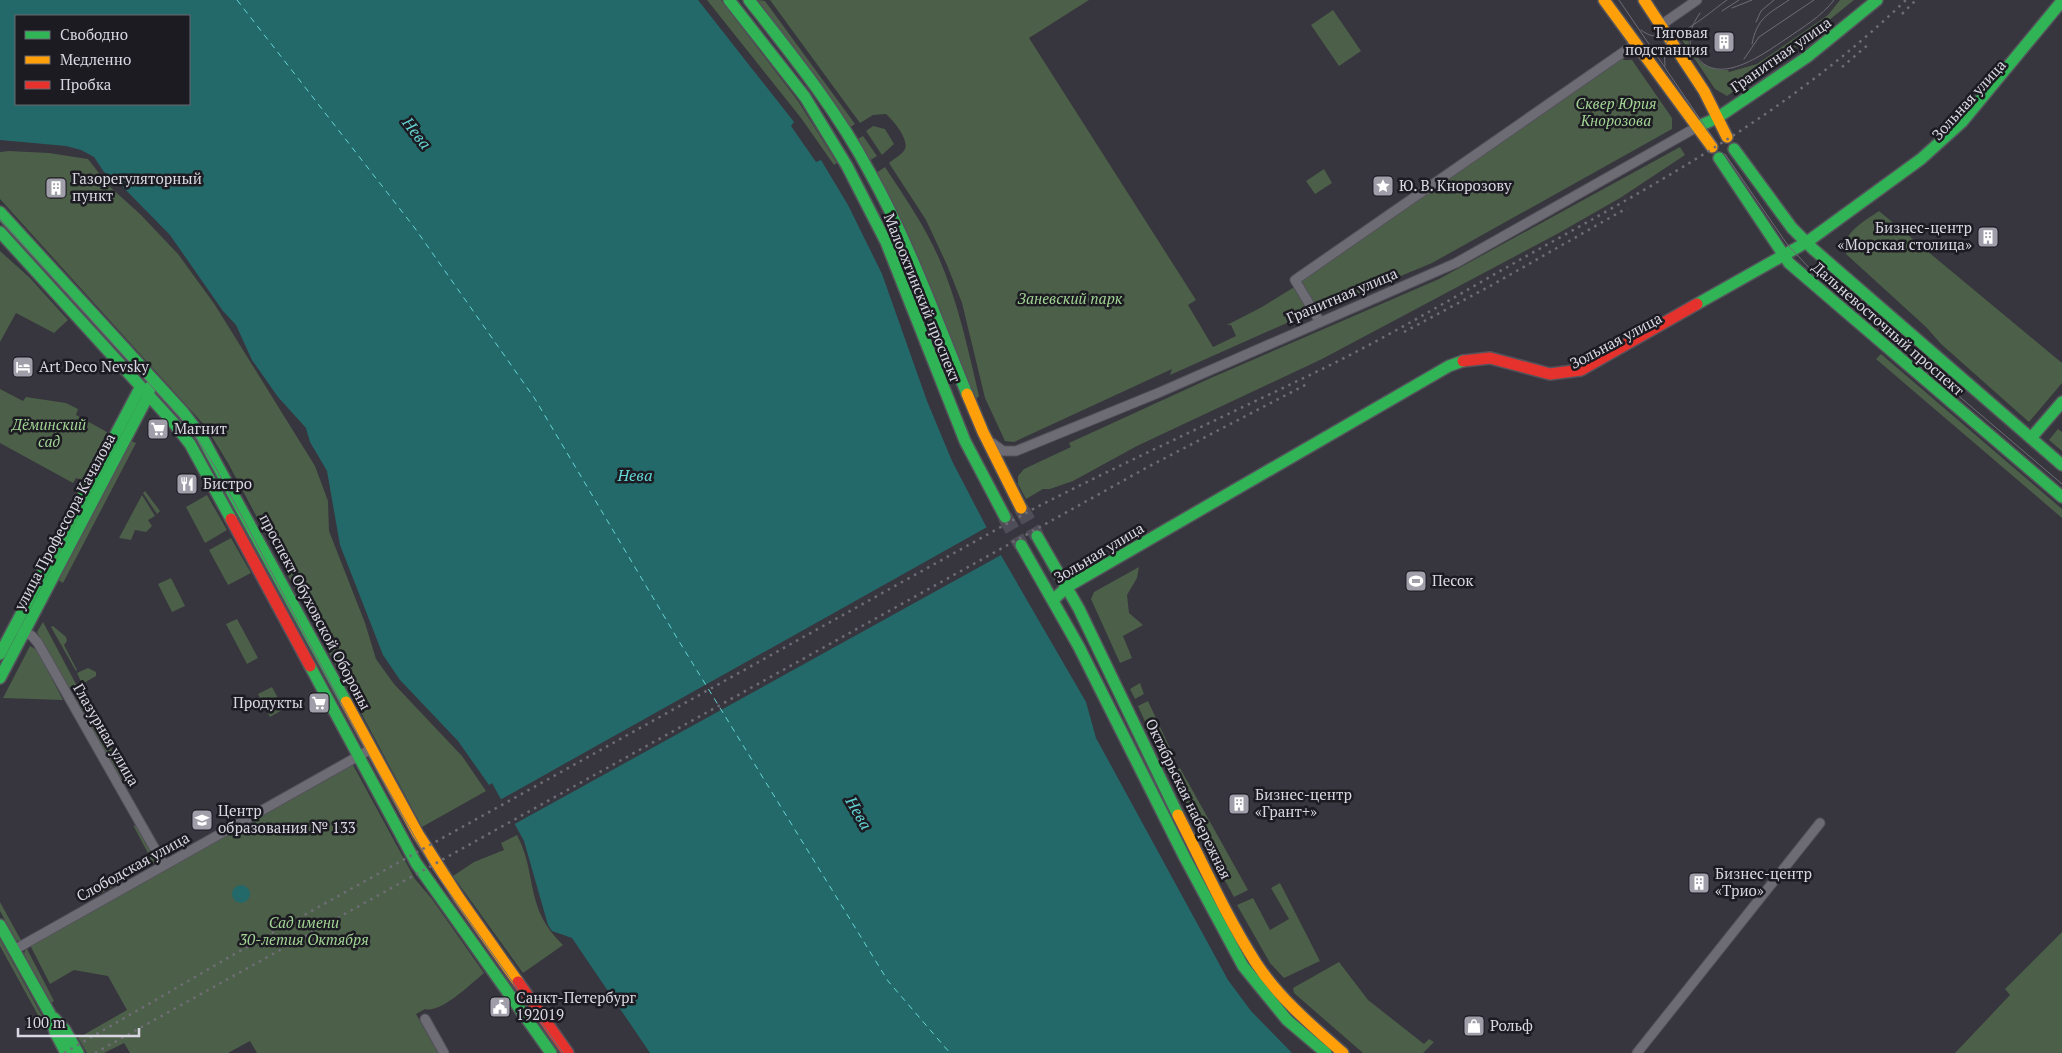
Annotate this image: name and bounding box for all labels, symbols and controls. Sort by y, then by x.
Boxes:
street label: Гранитная улица [1726,12,1835,96]
legend [15,15,190,105]
place label: Тяговая подстанция [1625,22,1708,59]
text: Свободно [60,24,128,44]
building icon: Тяговая подстанция [1712,30,1736,54]
text: Медленно [60,49,131,69]
street label: Зольная улица [1927,55,2010,144]
text: Пробка [60,74,112,94]
park label: Сквер Юрия Кнорозова [1575,93,1657,130]
water label: Нева [397,112,436,154]
place label: Газорегуляторный пункт [72,168,202,205]
place icon: Ю. В. Кнорозову [1371,174,1395,198]
place label: Ю. В. Кнорозову [1399,175,1512,195]
building icon: Газорегуляторный пункт [44,176,68,200]
street label: Малоохтинский проспект [880,210,966,386]
place label: Бизнес-центр «Морская столица» [1838,217,1972,254]
building icon: Бизнес-центр «Морская столица» [1976,225,2000,249]
street label: Дальневосточный проспект [1808,257,1969,400]
street label: Гранитная улица [1283,263,1401,327]
park label: Заневский парк [1018,288,1123,308]
street label: Зольная улица [1566,307,1665,373]
hotel icon: Art Deco Nevsky [11,355,35,379]
place label: Art Deco Nevsky [39,356,149,376]
park label: Дёминский сад [11,414,86,451]
supermarket icon: Магнит [146,417,170,441]
place label: Магнит [174,418,227,438]
street label: улица Профессора Качалова [8,429,120,614]
water label: Нева [616,464,653,486]
restaurant icon: Бистро [175,472,199,496]
place label: Бистро [203,473,252,493]
street label: проспект Обуховской Обороны [256,510,376,713]
street label: Зольная улица [1050,517,1148,587]
sports icon: Песок [1404,569,1428,593]
place label: Песок [1432,570,1474,590]
street label: Глазурная улица [69,680,145,790]
supermarket icon: Продукты [307,691,331,715]
place label: Продукты [233,692,303,712]
street label: Октябрьская набережная [1141,715,1237,882]
place label: Бизнес-центр «Грант+» [1255,784,1352,821]
water label: Нева [840,791,877,834]
building icon: Бизнес-центр «Грант+» [1227,792,1251,816]
place label: Центр образования № 133 [218,800,356,837]
school or university icon: Центр образования № 133 [190,808,214,832]
street label: Слободская улица [73,827,193,905]
place label: Бизнес-центр «Трио» [1715,863,1812,900]
building icon: Бизнес-центр «Трио» [1687,871,1711,895]
park label: Сад имени 30-летия Октября [239,912,369,949]
place label: Санкт-Петербург 192019 [516,987,637,1024]
public building icon: Санкт-Петербург 192019 [488,995,512,1019]
scale bar [18,1006,139,1038]
text: 100 m [25,1012,66,1032]
shop icon: Рольф [1462,1014,1486,1038]
place label: Рольф [1490,1015,1533,1035]

